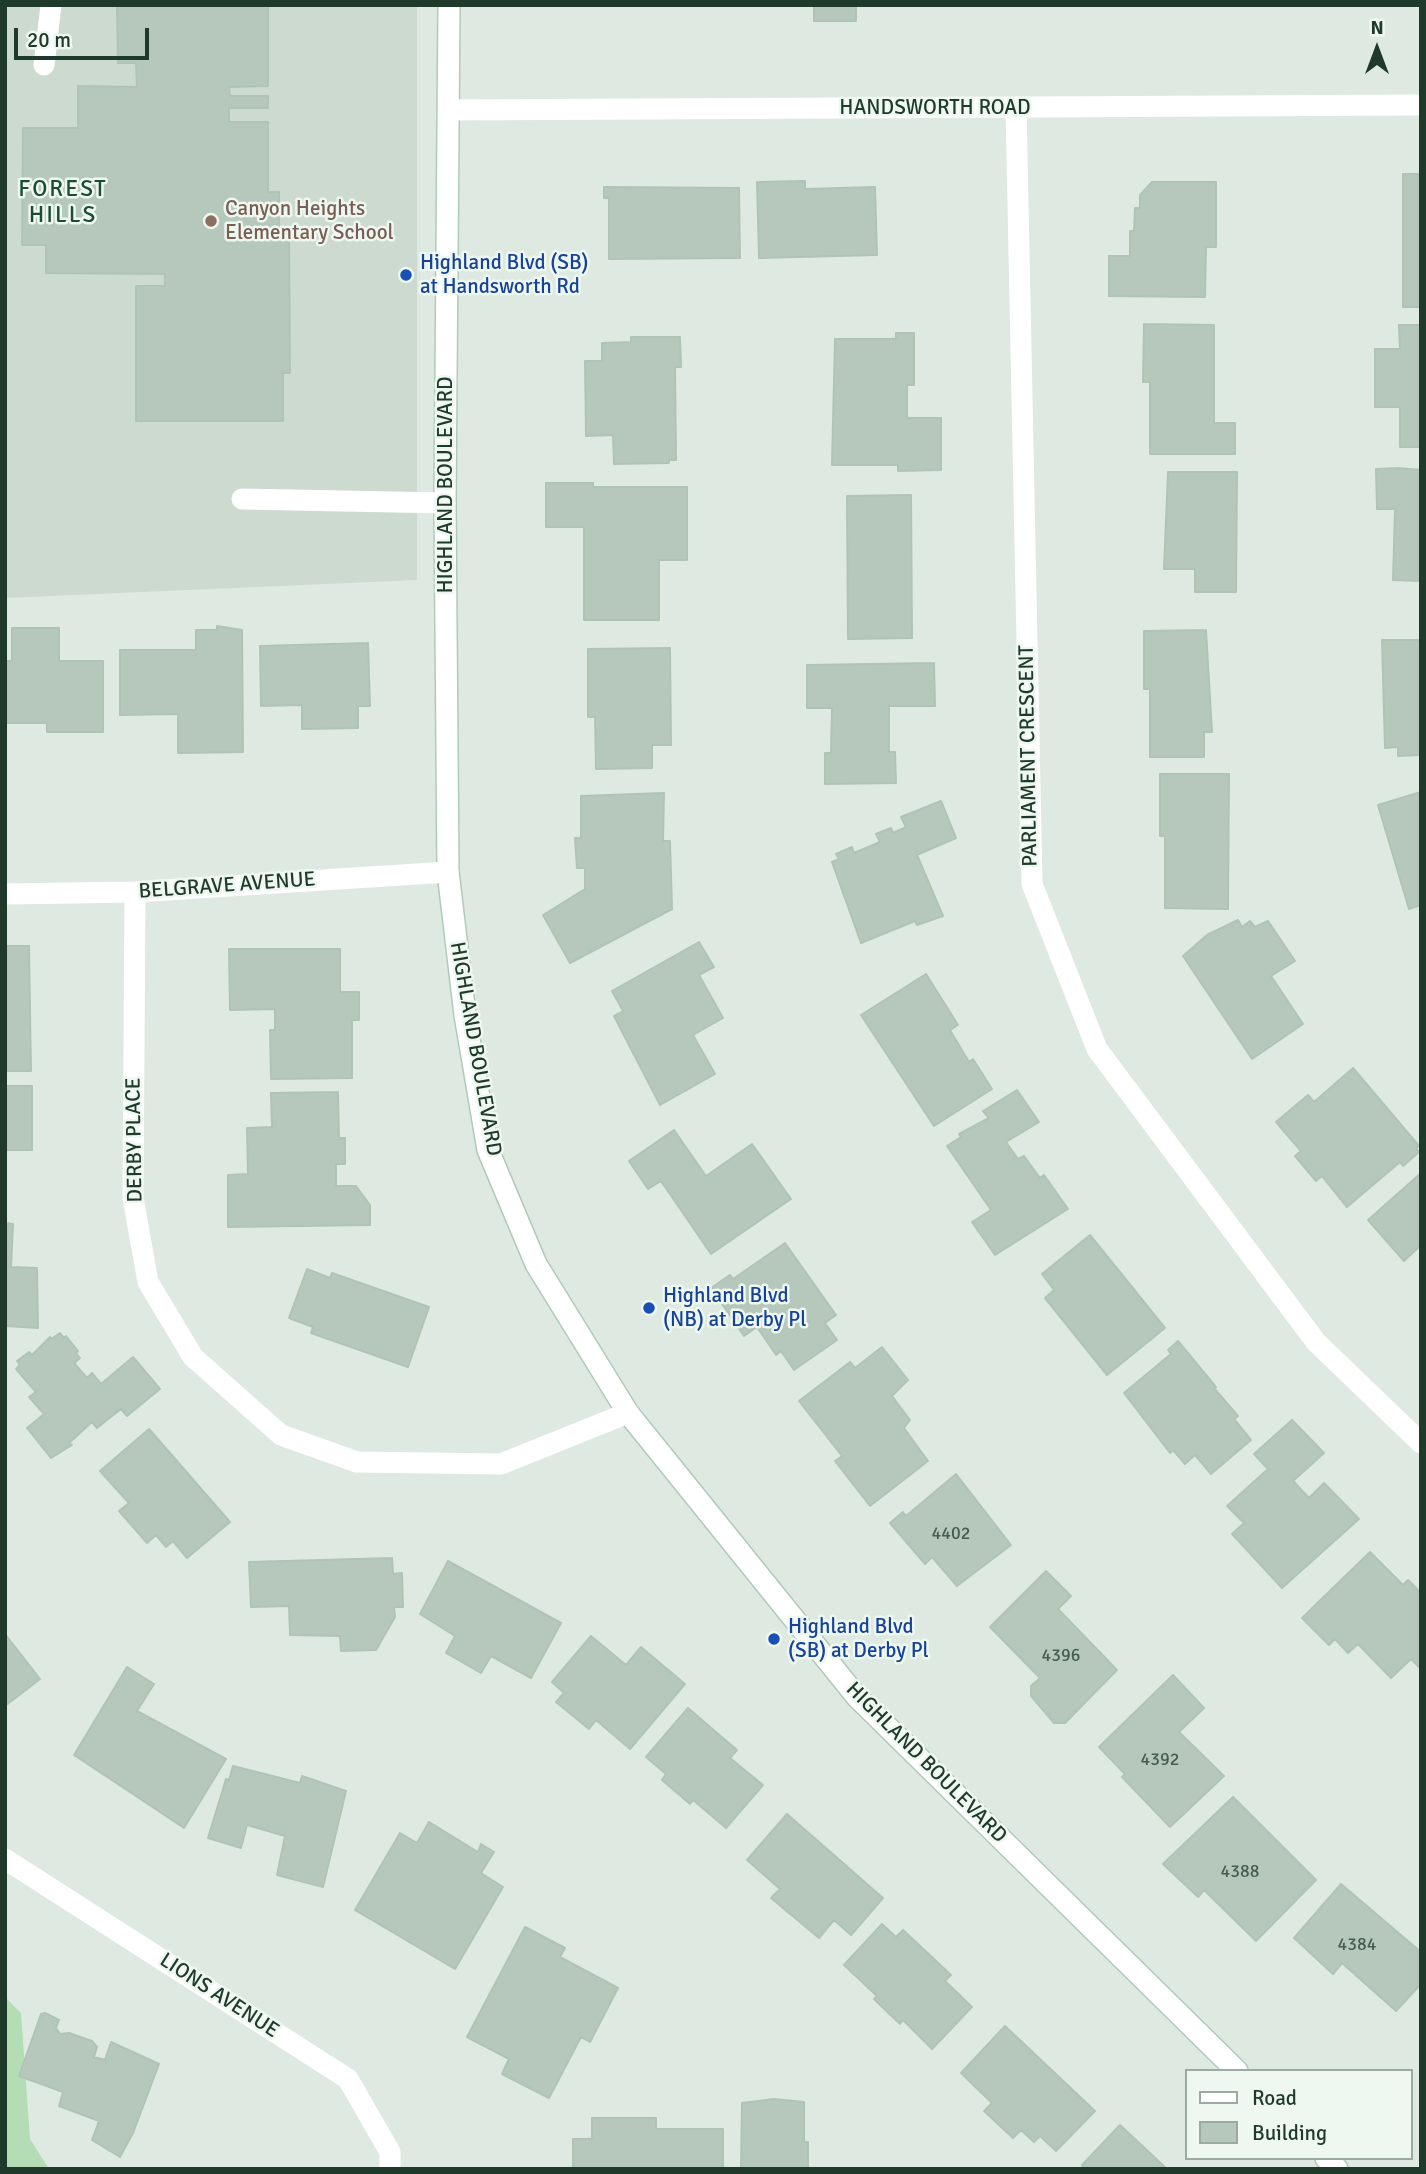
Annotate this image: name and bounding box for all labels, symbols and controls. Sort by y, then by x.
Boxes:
scale bar [18,14,152,58]
north arrow [1342,14,1412,84]
text: N [1370,16,1384,40]
text: 20 m [27,27,71,53]
street label: HANDSWORTH ROAD [839,95,1031,121]
district label: FOREST HILLS [19,176,107,230]
place label: Canyon Heights Elementary School [225,196,394,246]
marker: Canyon Heights Elementary School [203,213,219,229]
place label: Highland Blvd (SB) at Handsworth Rd [420,250,589,300]
marker: Highland Blvd (SB) at Handsworth Rd [398,267,414,283]
street label: HIGHLAND BOULEVARD [433,376,459,594]
street label: PARLIAMENT CRESCENT [1014,645,1044,867]
street label: BELGRAVE AVENUE [138,867,316,905]
street label: HIGHLAND BOULEVARD [444,940,506,1158]
street label: DERBY PLACE [121,1077,149,1203]
place label: Highland Blvd (NB) at Derby Pl [663,1283,806,1333]
marker: Highland Blvd (NB) at Derby Pl [641,1300,657,1316]
house number: 4402 [932,1523,970,1545]
place label: Highland Blvd (SB) at Derby Pl [788,1614,929,1664]
marker: Highland Blvd (SB) at Derby Pl [766,1631,782,1647]
house number: 4396 [1042,1645,1080,1667]
street label: HIGHLAND BOULEVARD [840,1677,1012,1849]
house number: 4392 [1141,1749,1179,1771]
house number: 4388 [1221,1861,1259,1883]
house number: 4384 [1338,1934,1376,1956]
street label: LIONS AVENUE [155,1948,283,2044]
legend [1184,2069,1412,2160]
text: Road [1252,2085,1297,2111]
text: Building [1252,2120,1327,2146]

